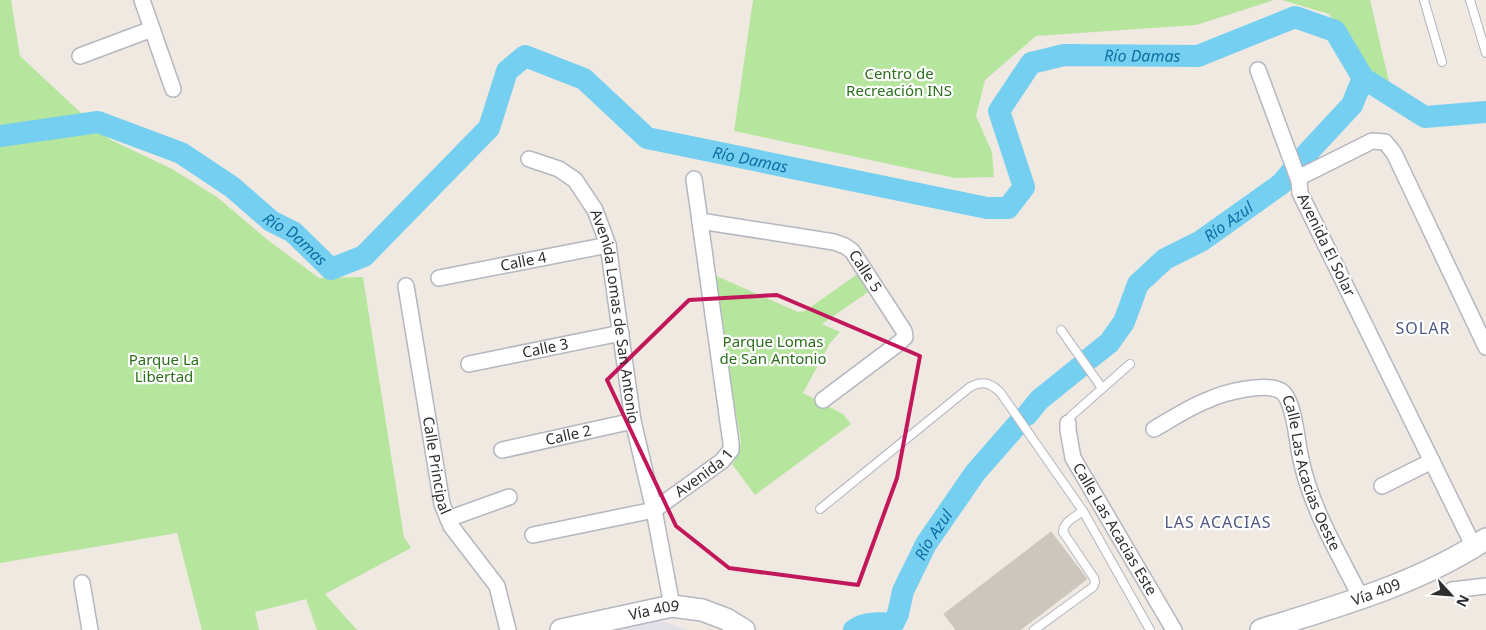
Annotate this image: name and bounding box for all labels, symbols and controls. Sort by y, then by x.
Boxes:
water label: Río Damas [1104,44,1181,67]
park label: Centro de Recreación INS [846,63,952,100]
water label: Río Damas [711,141,790,178]
street label: Avenida El Solar [1293,190,1360,299]
water label: Río Azul [1199,196,1258,247]
street label: Avenida Lomas de San Antonio [587,206,644,425]
water label: Río Damas [258,208,332,271]
street label: Calle 4 [498,246,548,275]
street label: Calle 5 [845,246,887,296]
district label: SOLAR [1396,317,1450,339]
park label: Parque Lomas de San Antonio [720,331,826,368]
street label: Calle 3 [520,333,570,362]
park label: Parque La Libertad [129,349,199,386]
street label: Calle Las Acacias Oeste [1278,391,1346,554]
street label: Calle Principal [419,415,456,517]
street label: Calle 2 [543,420,593,449]
street label: Avenida 1 [670,444,737,501]
street label: Calle Las Acacias Este [1069,459,1162,599]
water label: Río Azul [909,504,958,564]
district label: LAS ACACIAS [1164,511,1272,533]
north arrow [1426,570,1476,620]
street label: Vía 409 [1348,573,1403,610]
text: N [1452,592,1474,610]
street label: Vía 409 [627,595,680,624]

